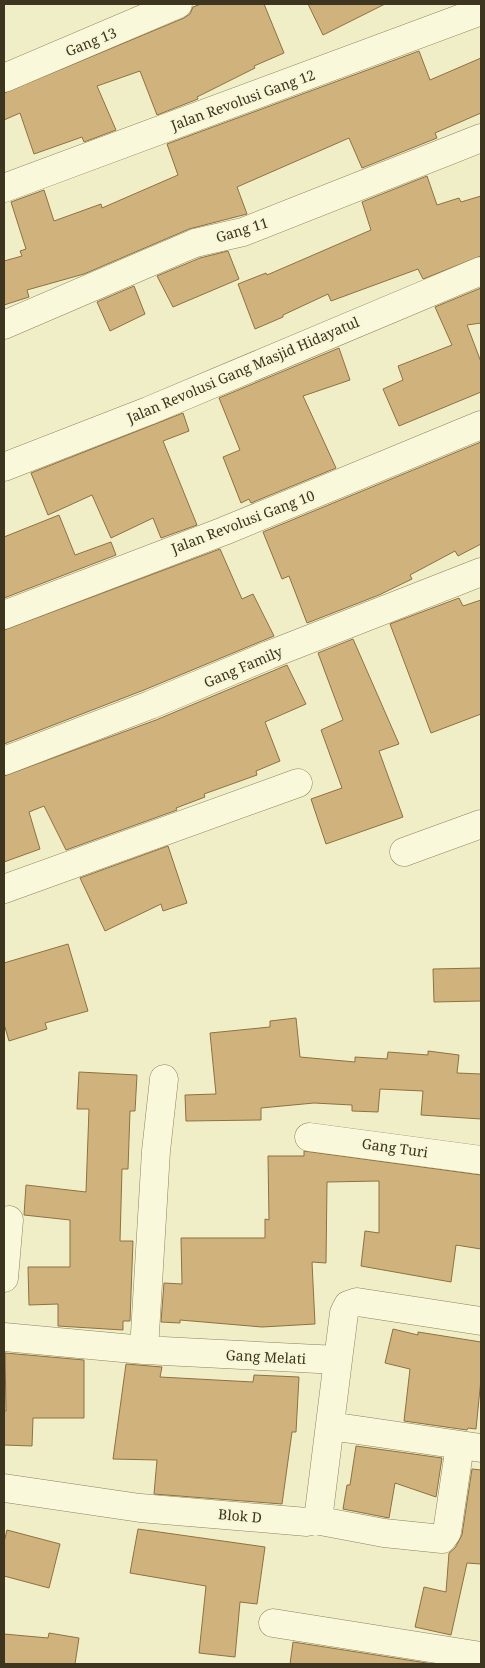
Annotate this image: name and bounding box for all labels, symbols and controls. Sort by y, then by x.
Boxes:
street label: Gang 13 [62,23,119,60]
street label: Jalan Revolusi Gang 12 [167,65,318,135]
street label: Gang 11 [213,213,270,246]
street label: Jalan Revolusi Gang Masjid Hidayatul [123,312,362,428]
street label: Jalan Revolusi Gang 10 [168,485,317,558]
street label: Gang Family [201,641,285,692]
street label: Gang Turi [361,1133,430,1162]
street label: Gang Melati [225,1345,307,1368]
street label: Blok D [218,1504,263,1527]

